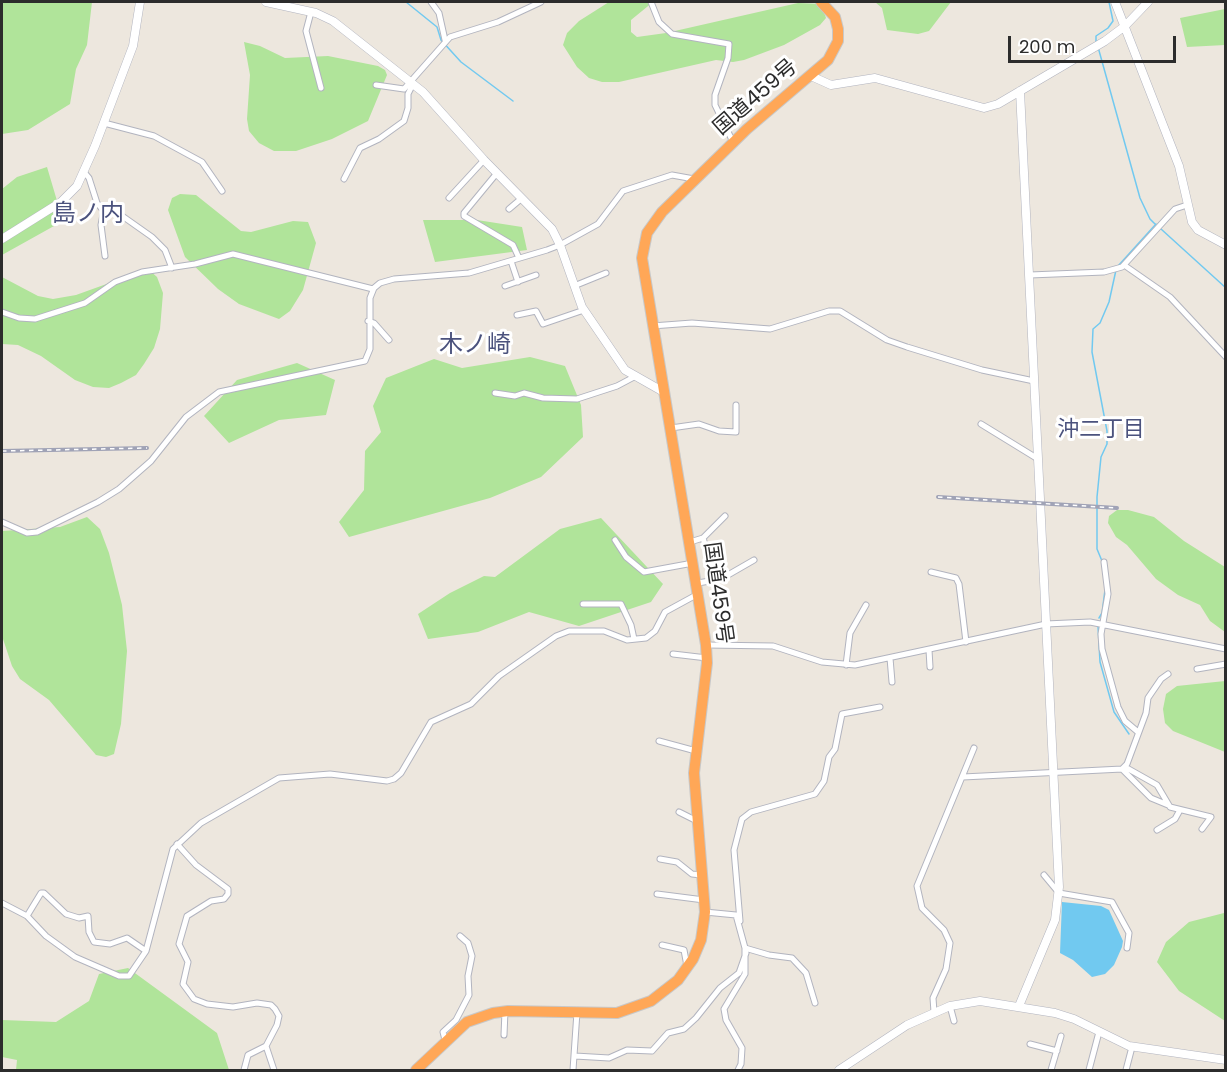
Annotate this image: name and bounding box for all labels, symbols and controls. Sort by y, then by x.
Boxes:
scale bar [1011,24,1179,62]
text: 200 m [1019,34,1075,59]
street label: 国道459号 [709,55,803,141]
district label: 島ノ内 [52,201,124,229]
district label: 木ノ崎 [439,332,511,360]
district label: 沖二丁目 [1057,417,1145,443]
street label: 国道459号 [697,540,737,646]

